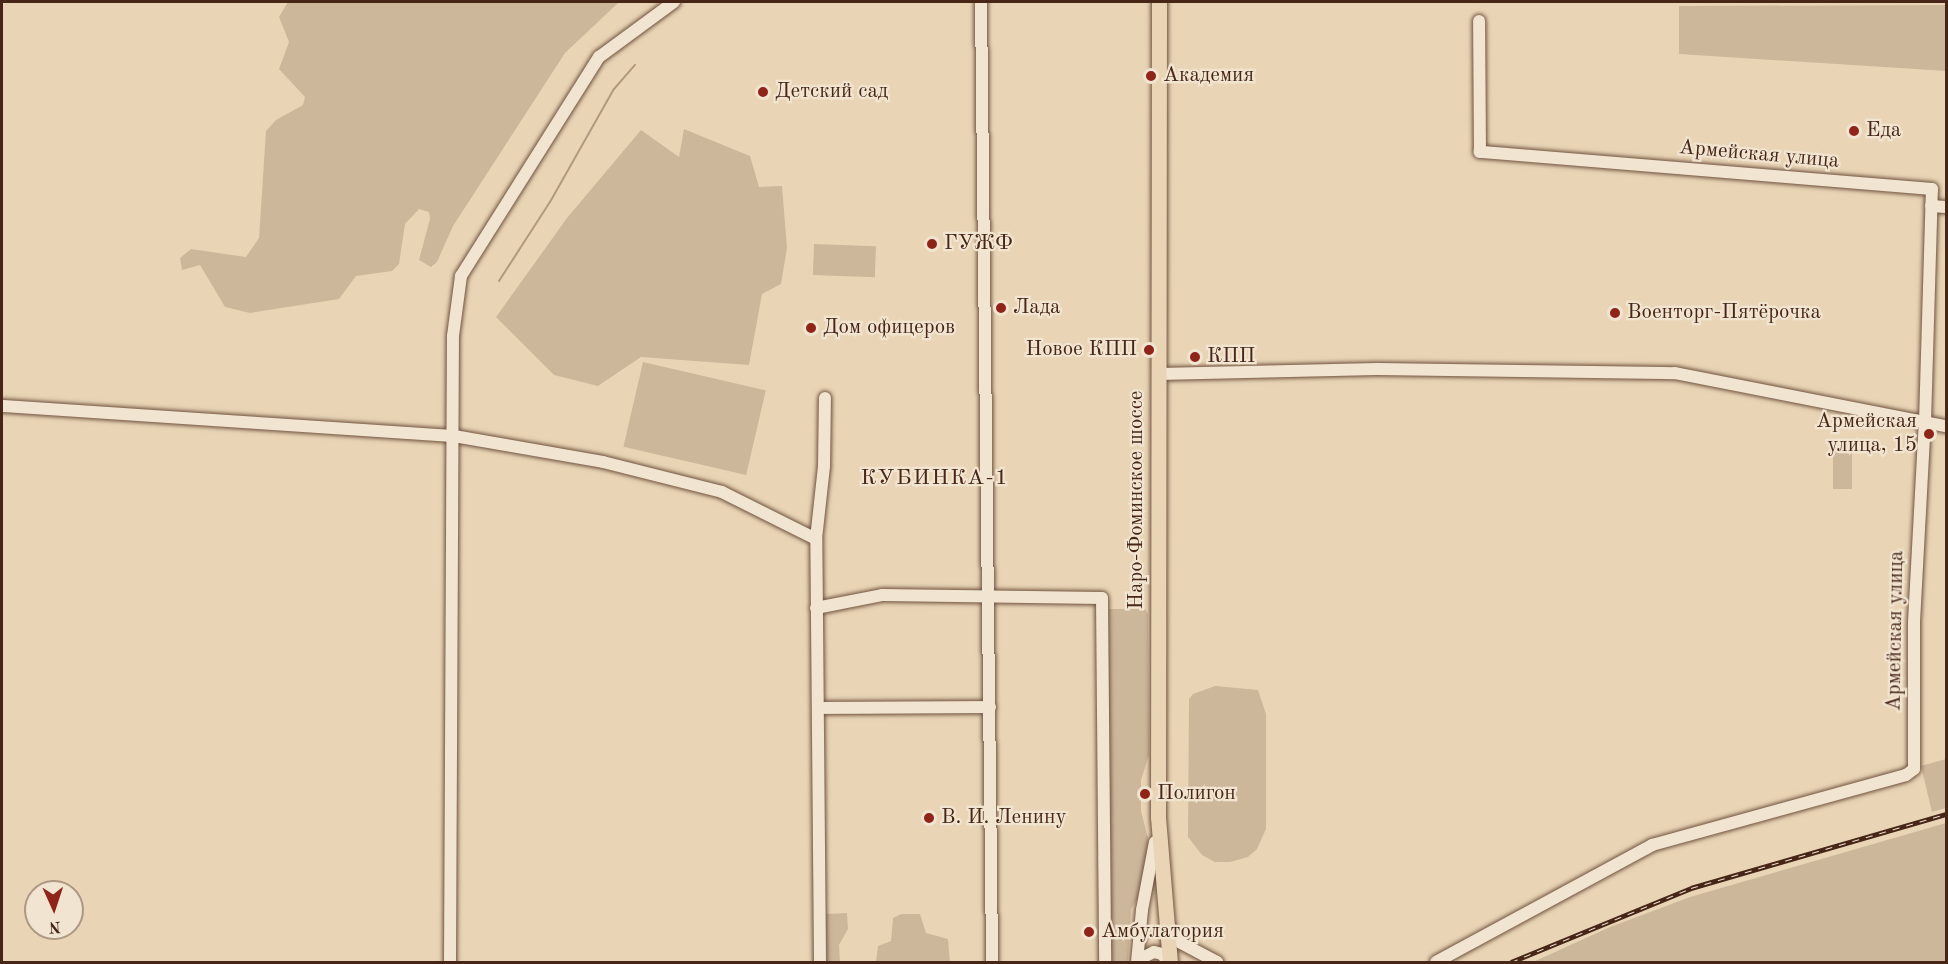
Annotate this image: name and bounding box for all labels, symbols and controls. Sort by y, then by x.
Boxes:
place label: Академия [1163,63,1254,89]
marker: Академия [1144,69,1158,83]
place label: Детский сад [775,79,888,105]
marker: Детский сад [756,85,770,99]
place label: Еда [1866,118,1901,144]
marker: Еда [1847,124,1861,138]
street label: Армейская улица [1678,135,1840,175]
place label: ГУЖФ [944,231,1013,257]
marker: ГУЖФ [925,237,939,251]
place label: Лада [1013,295,1060,321]
place label: Военторг-Пятёрочка [1627,300,1821,326]
marker: Лада [994,301,1008,315]
marker: Военторг-Пятёрочка [1608,306,1622,320]
place label: Дом офицеров [823,315,955,341]
marker: Дом офицеров [804,321,818,335]
place label: Новое КПП [1026,337,1137,363]
marker: Новое КПП [1142,343,1156,357]
place label: КПП [1207,344,1255,370]
marker: КПП [1188,350,1202,364]
street label: Наро-Фоминское шоссе [1124,391,1150,609]
place label: Армейская улица, 15 [1816,409,1917,459]
marker: Армейская улица, 15 [1922,427,1936,441]
district label: КУБИНКА-1 [861,466,1009,492]
street label: Армейская улица [1882,551,1910,711]
place label: Полигон [1157,781,1236,807]
marker: Полигон [1138,787,1152,801]
place label: В. И. Ленину [941,805,1067,831]
marker: В. И. Ленину [922,811,936,825]
north arrow [24,880,84,940]
text: N [48,918,61,934]
place label: Амбулатория [1101,919,1224,945]
marker: Амбулатория [1082,925,1096,939]

